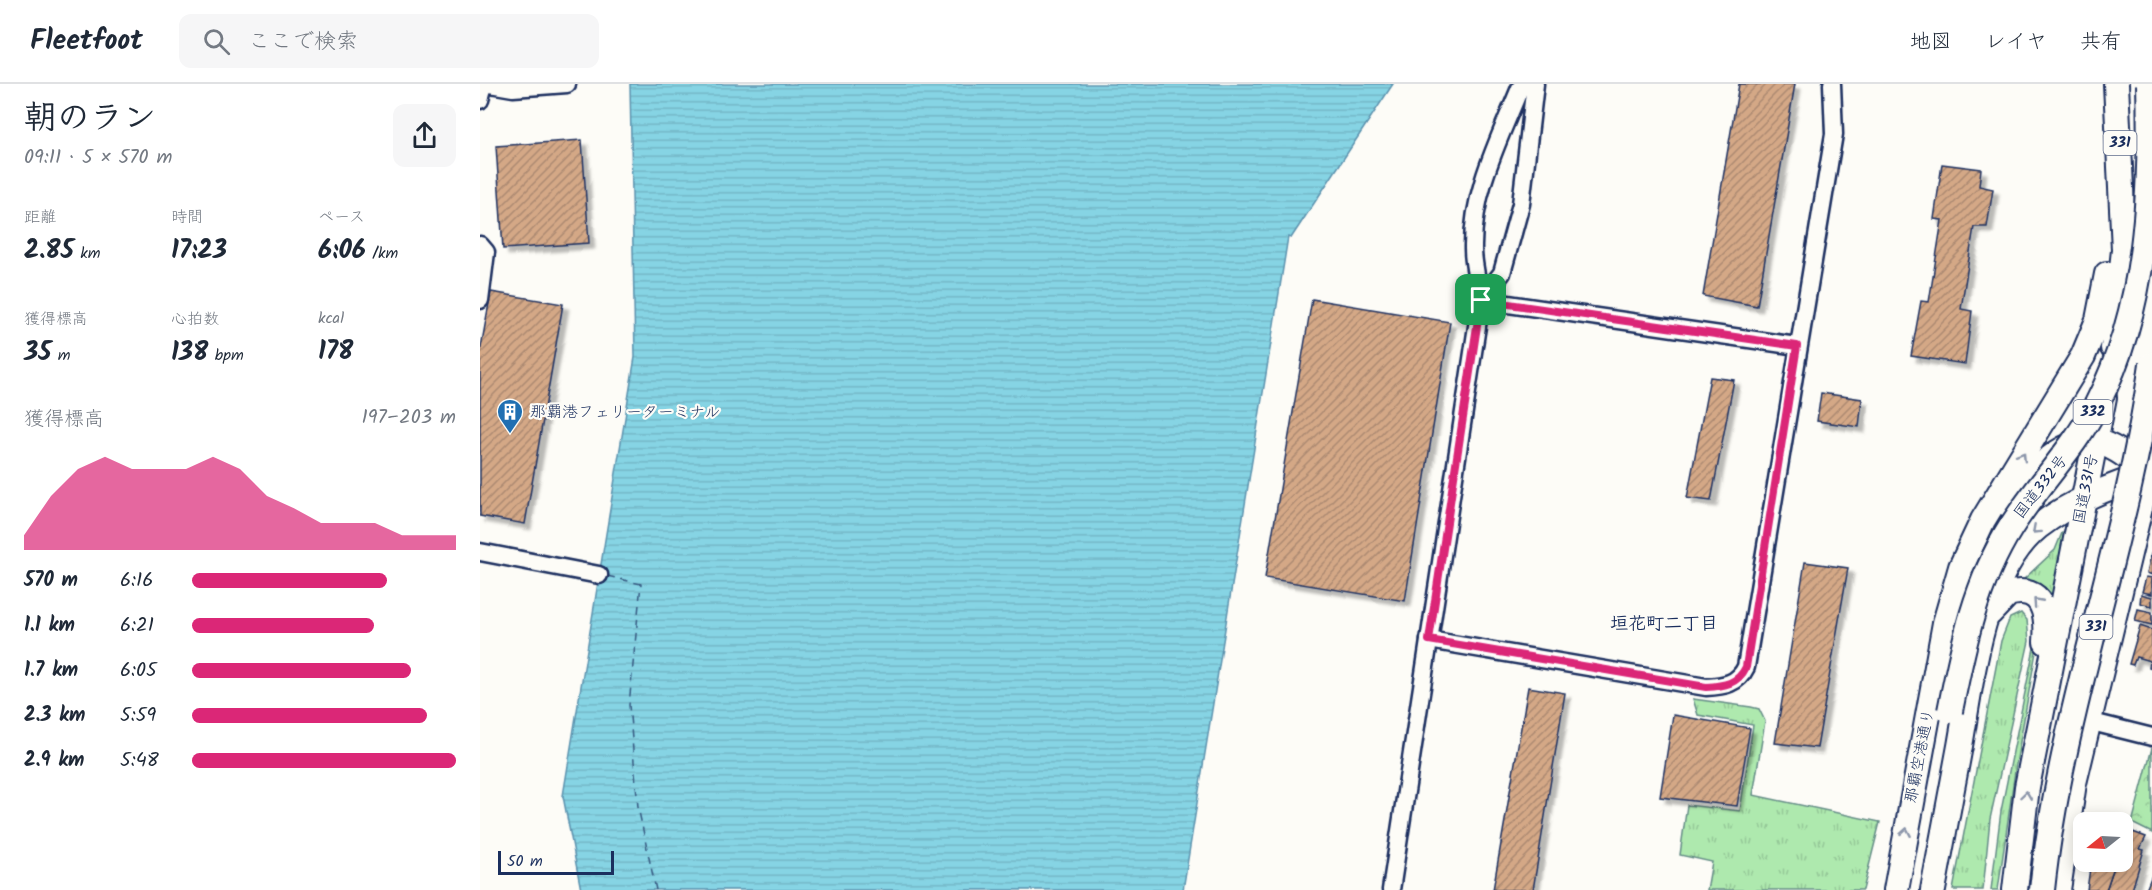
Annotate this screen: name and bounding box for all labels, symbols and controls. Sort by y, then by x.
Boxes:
search box [179,14,599,68]
text: Fleetfoot [30,19,143,64]
icon: search [200,25,233,58]
text: ここで検索 [248,25,358,60]
text: 地図 [1910,26,1952,59]
text: レイヤ [1985,26,2047,59]
text: 共有 [2080,26,2122,59]
text: 朝のラン [24,93,156,146]
button: share [393,104,456,167]
road number: 331 [2104,131,2136,155]
text: 09:11 · 5 × 570 m [24,142,172,174]
text: 距離 [24,205,56,230]
text: 時間 [171,205,203,230]
text: ペース [318,205,365,230]
text: 2.85 [24,230,74,272]
text: 17:23 [171,230,227,272]
text: 6:06 [318,230,366,272]
text: km [74,241,100,266]
text: /km [366,241,398,266]
pin [1455,274,1506,325]
icon: arrive [1464,283,1497,316]
text: kcal [318,306,344,331]
text: 獲得標高 [24,307,88,332]
text: 心拍数 [171,307,219,332]
text: 178 [318,331,353,373]
text: 35 [24,332,51,374]
text: 138 [171,332,208,374]
text: m [51,343,71,368]
text: bpm [208,343,244,368]
building icon: 那覇港フェリーターミナル [495,397,525,435]
place label: 那覇港フェリーターミナル [530,400,720,425]
road number: 332 [2074,400,2112,424]
text: 197–203 m [362,402,456,434]
text: 獲得標高 [24,404,104,436]
street label: 国道332号 [2008,450,2074,524]
one-way arrow [2015,452,2026,463]
street label: 国道331号 [2067,452,2105,526]
one-way arrow [2032,523,2043,534]
text: 570 m [24,565,78,597]
text: 6:16 [120,565,153,597]
one-way arrow [2033,598,2044,608]
text: 1.1 km [24,610,75,642]
text: 6:21 [120,610,154,642]
district label: 垣花町二丁目 [1610,610,1718,639]
road number: 331 [2080,615,2112,639]
text: 1.7 km [24,655,78,687]
text: 6:05 [120,655,157,687]
text: 2.3 km [24,700,85,732]
text: 5:59 [120,700,156,732]
street label: 那覇空港通り [1899,706,1941,806]
text: 2.9 km [24,745,84,777]
text: 5:48 [120,745,159,777]
one-way arrow [2019,791,2031,800]
north arrow [2073,812,2133,872]
map controls [2073,812,2133,872]
one-way arrow [1899,828,1911,837]
scale bar [498,848,614,876]
text: 50 m [507,849,543,874]

